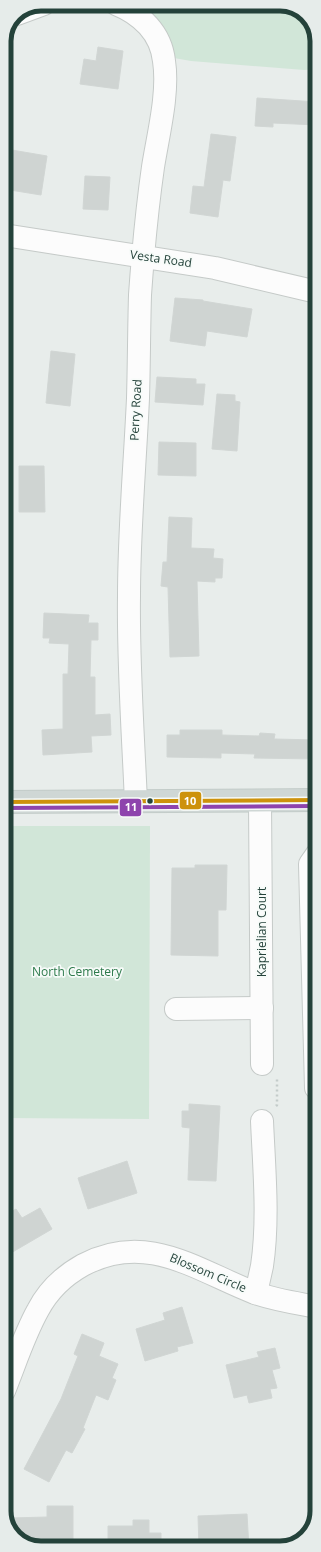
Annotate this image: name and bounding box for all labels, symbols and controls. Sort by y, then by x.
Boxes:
street label: Vesta Road [129,246,193,271]
street label: Perry Road [125,379,146,441]
line badge: 10 [179,791,202,810]
text: 10 [184,793,196,808]
unlabelled marker [145,796,155,806]
line badge: 11 [119,798,142,817]
text: 11 [125,799,137,814]
street label: Kaprielian Court [253,887,270,977]
park label: North Cemetery [32,963,123,980]
street label: Blossom Circle [167,1249,249,1296]

